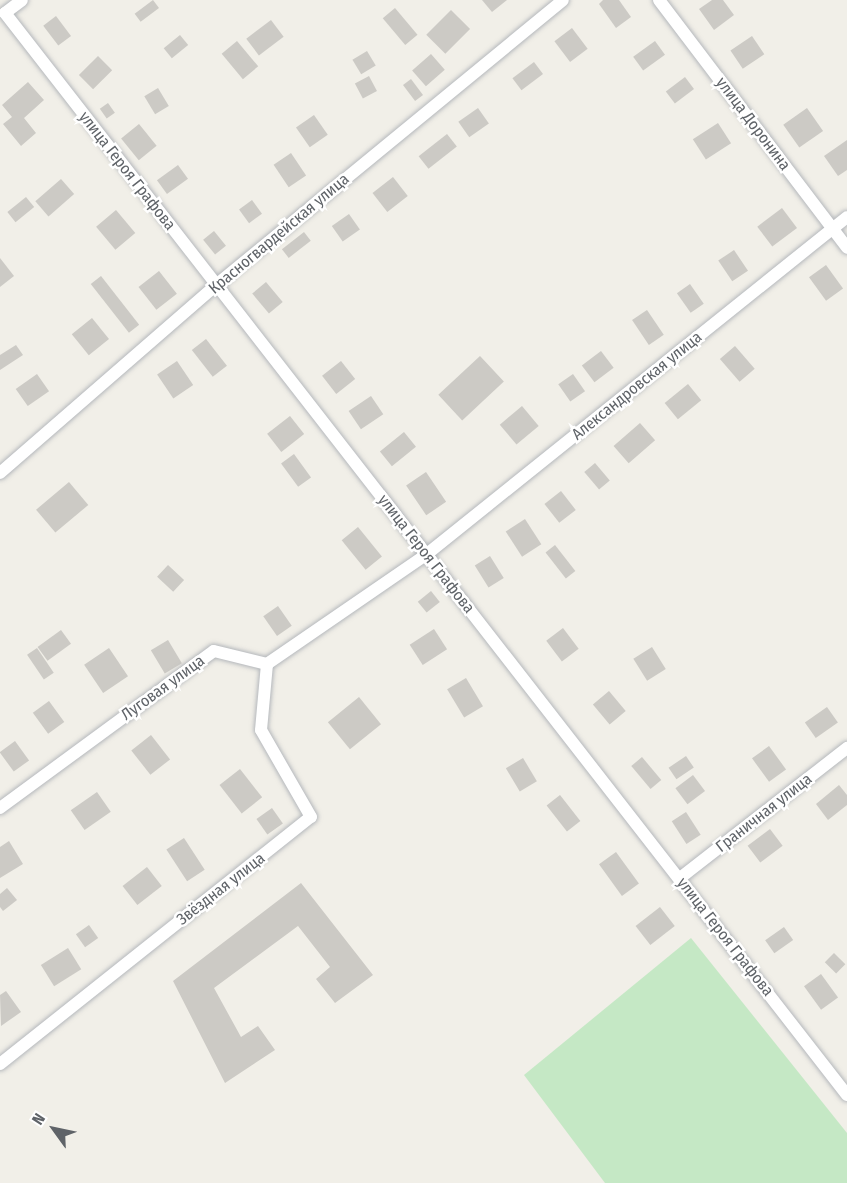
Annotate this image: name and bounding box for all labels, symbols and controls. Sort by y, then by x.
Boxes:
street label: улица Доронина [712,74,794,174]
street label: улица Героя Графова [75,108,179,234]
street label: Красногвардейская улица [205,170,353,298]
street label: Александровская улица [568,328,706,444]
street label: улица Героя Графова [374,491,478,617]
street label: Луговая улица [118,651,208,725]
street label: Граничная улица [712,770,816,856]
street label: Звёздная улица [173,849,269,929]
street label: улица Героя Графова [673,874,777,1000]
north arrow [24,1099,84,1159]
text: N [28,1110,49,1128]

